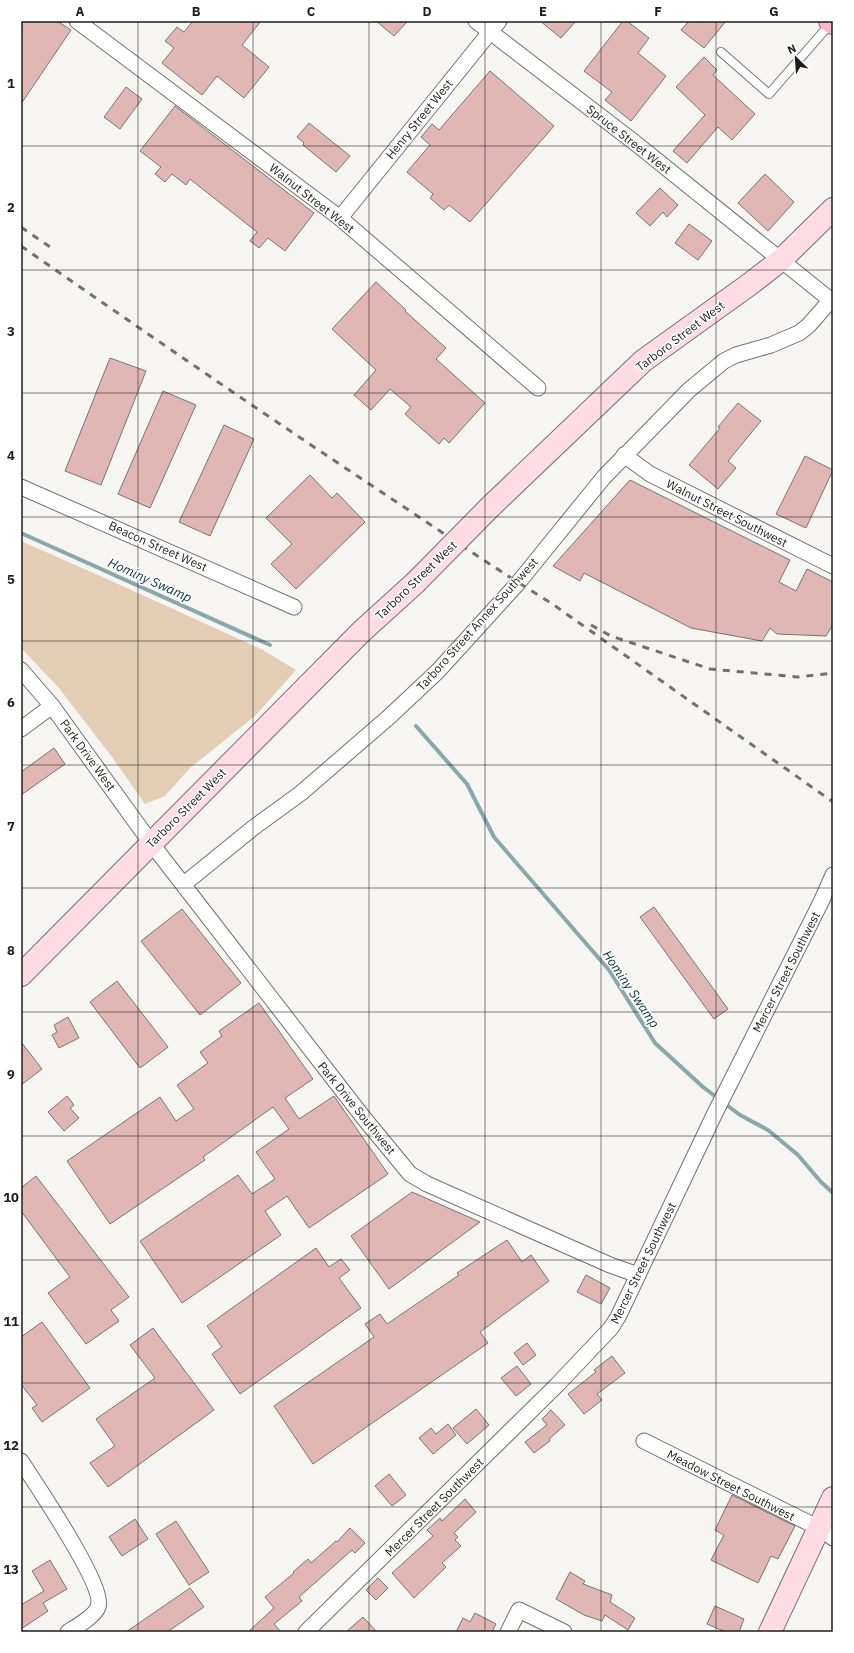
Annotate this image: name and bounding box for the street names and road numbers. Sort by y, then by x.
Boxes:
street label: Henry Street West [382,76,456,162]
street label: Spruce Street West [584,101,674,177]
street label: Walnut Street West [267,160,357,236]
street label: Tarboro Street West [633,298,727,374]
street label: Walnut Street Southwest [664,476,790,550]
street label: Beacon Street West [107,518,209,574]
street label: Tarboro Street West [372,537,460,623]
street label: Tarboro Street Annex Southwest [413,554,541,694]
street label: Park Drive West [57,716,119,794]
street label: Tarboro Street West [143,765,229,851]
street label: Mercer Street Southwest [749,909,823,1035]
street label: Park Drive Southwest [315,1059,399,1157]
street label: Mercer Street Southwest [607,1200,679,1326]
street label: Meadow Street Southwest [665,1446,797,1524]
street label: Mercer Street Southwest [382,1455,486,1559]

